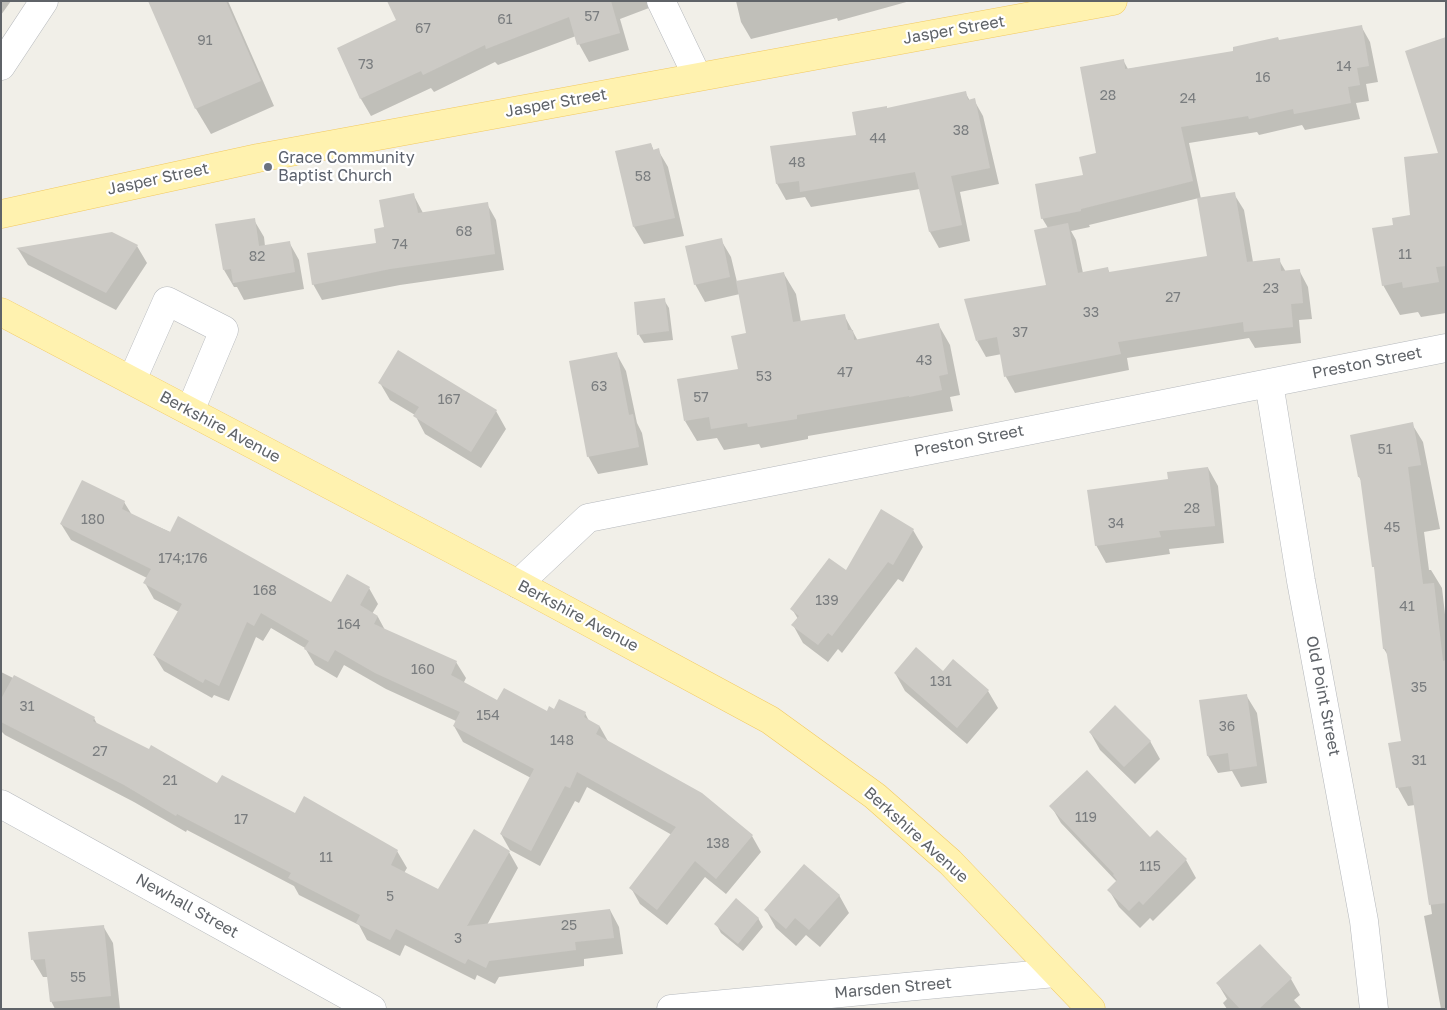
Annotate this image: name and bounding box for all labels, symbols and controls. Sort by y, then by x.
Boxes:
house number: 57 [584,9,600,25]
house number: 61 [497,12,513,28]
street label: Jasper Street [902,12,1006,48]
house number: 67 [415,21,431,37]
house number: 91 [197,33,213,49]
house number: 73 [358,57,374,73]
house number: 14 [1336,59,1352,75]
house number: 16 [1255,70,1271,86]
street label: Jasper Street [504,85,608,121]
house number: 28 [1100,88,1116,104]
house number: 24 [1180,91,1196,107]
house number: 38 [953,123,969,139]
house number: 44 [869,131,887,147]
place label: Grace Community Baptist Church [278,148,415,186]
house number: 48 [788,155,806,171]
street label: Jasper Street [106,159,210,199]
marker: Grace Community Baptist Church [262,161,274,173]
house number: 58 [635,169,651,185]
house number: 68 [455,224,473,240]
house number: 74 [392,237,408,253]
house number: 11 [1398,247,1412,263]
house number: 82 [249,249,265,265]
house number: 23 [1263,281,1279,297]
house number: 27 [1165,290,1181,306]
house number: 33 [1083,305,1099,321]
house number: 37 [1012,325,1028,341]
street label: Preston Street [1310,343,1424,383]
house number: 43 [916,353,932,369]
house number: 47 [837,365,853,381]
house number: 53 [756,369,772,385]
house number: 63 [591,379,607,395]
street label: Berkshire Avenue [156,387,284,467]
house number: 57 [693,390,709,406]
house number: 167 [438,392,460,408]
street label: Preston Street [912,421,1026,461]
house number: 51 [1378,442,1392,458]
house number: 28 [1184,501,1200,517]
house number: 180 [81,512,105,528]
house number: 34 [1108,516,1124,532]
house number: 45 [1384,520,1400,536]
house number: 174;176 [158,551,208,567]
street label: Berkshire Avenue [514,576,642,656]
house number: 168 [253,583,277,599]
house number: 139 [815,593,839,609]
house number: 41 [1399,599,1415,615]
house number: 164 [337,617,361,633]
street label: Old Point Street [1302,634,1344,758]
house number: 160 [411,662,435,678]
house number: 131 [930,674,952,690]
house number: 35 [1411,680,1427,696]
house number: 31 [20,699,34,715]
house number: 154 [476,708,500,724]
house number: 36 [1219,719,1235,735]
house number: 148 [550,733,574,749]
house number: 27 [92,744,108,760]
house number: 31 [1412,753,1426,769]
house number: 21 [163,773,177,789]
street label: Berkshire Avenue [860,783,972,887]
house number: 119 [1075,810,1097,826]
house number: 17 [234,812,248,828]
house number: 138 [706,836,730,852]
house number: 11 [319,850,333,866]
house number: 115 [1139,859,1161,875]
street label: Newhall Street [132,870,242,942]
house number: 5 [386,889,394,905]
house number: 25 [561,918,577,934]
house number: 3 [454,931,462,947]
house number: 55 [70,970,86,986]
street label: Marsden Street [833,973,953,1003]

